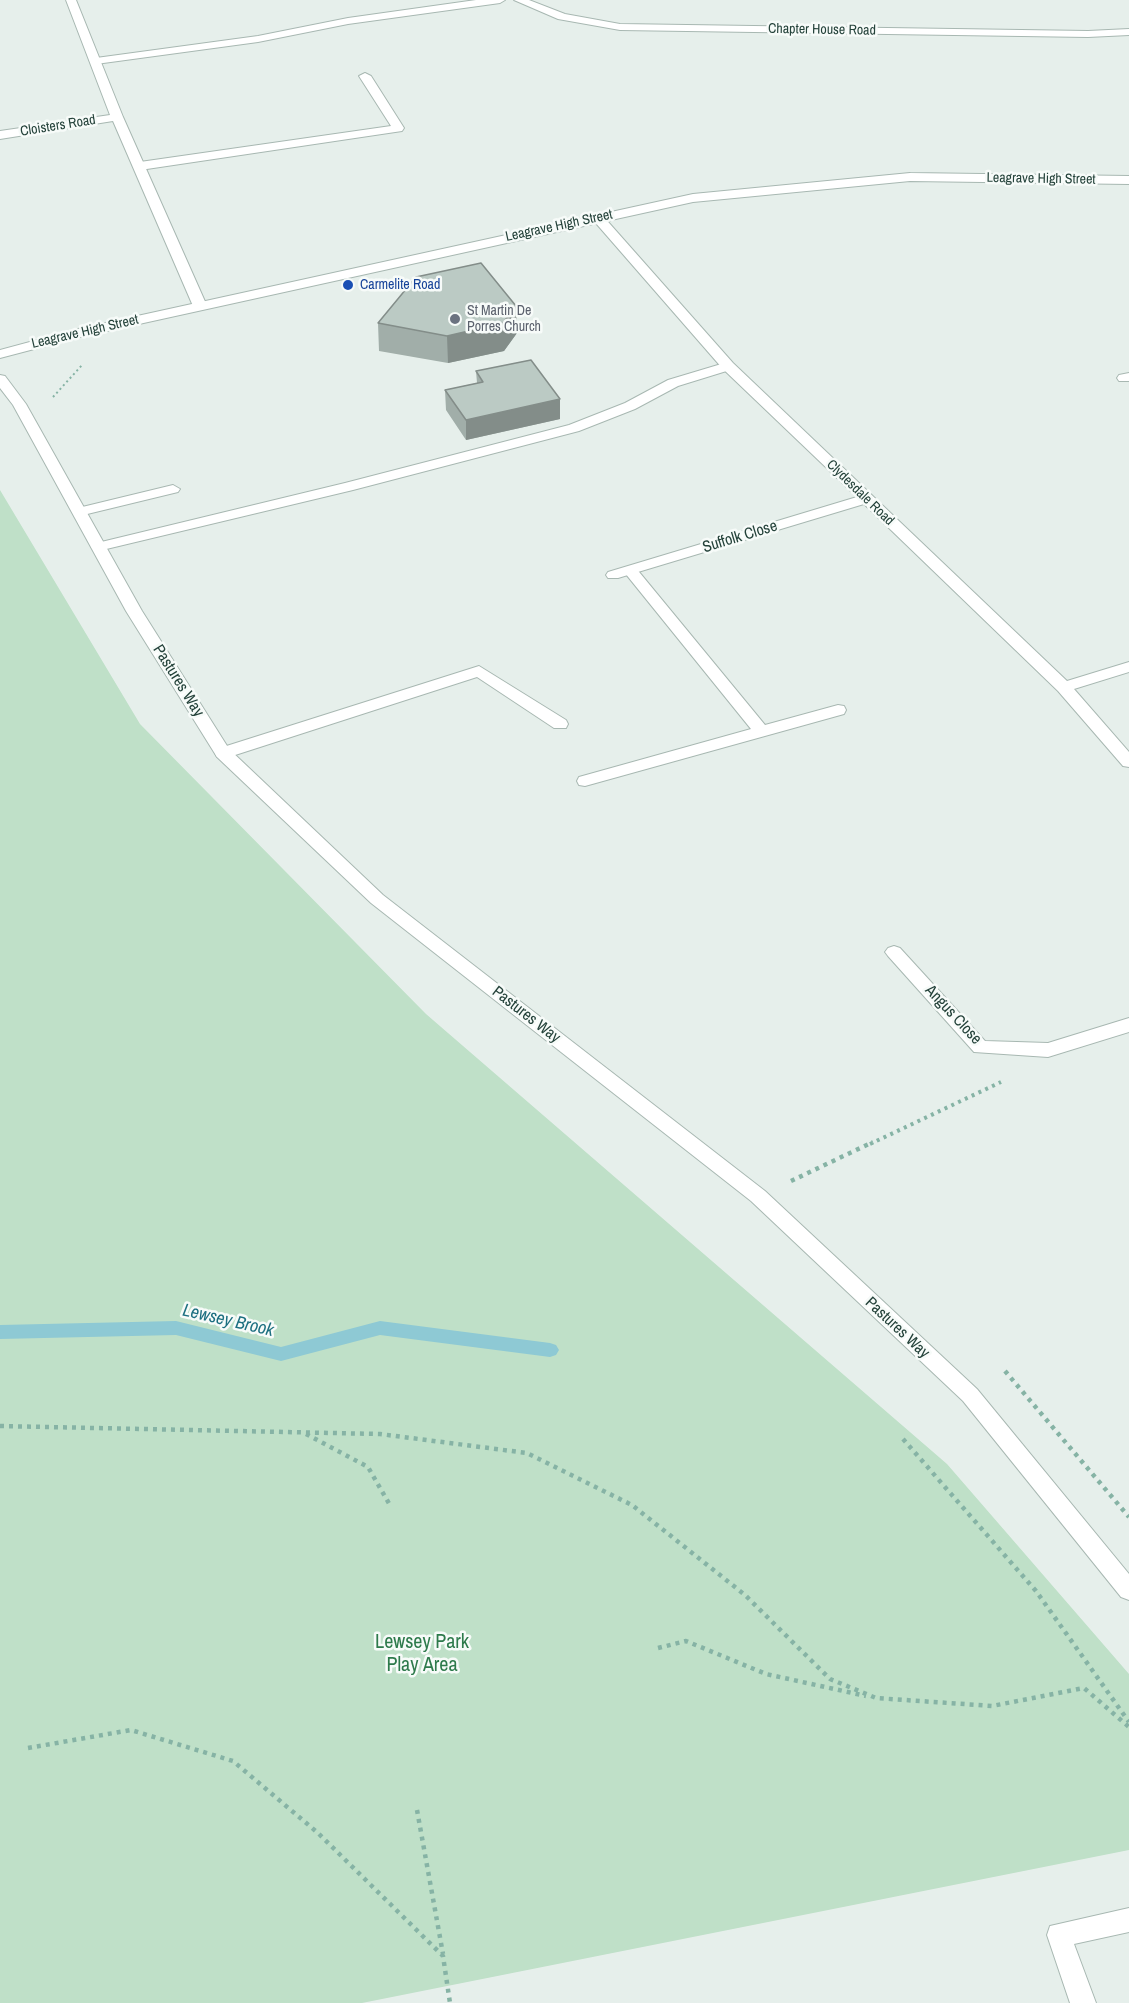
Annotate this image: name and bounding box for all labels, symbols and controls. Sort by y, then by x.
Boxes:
street label: Chapter House Road [768,21,876,39]
street label: Cloisters Road [19,112,97,140]
street label: Leagrave High Street [986,170,1096,188]
street label: Leagrave High Street [504,206,614,246]
place label: Carmelite Road [360,277,440,293]
marker: Carmelite Road [341,278,355,292]
place label: St Martin De Porres Church [467,303,541,336]
street label: Leagrave High Street [30,312,140,352]
marker: St Martin De Porres Church [448,312,462,326]
street label: Clydesdale Road [823,457,897,529]
street label: Suffolk Close [700,517,780,557]
street label: Pastures Way [148,641,208,721]
street label: Angus Close [921,981,985,1049]
street label: Pastures Way [488,982,564,1048]
street label: Pastures Way [861,1293,933,1363]
water label: Lewsey Brook [180,1300,276,1342]
park label: Lewsey Park Play Area [375,1631,469,1678]

